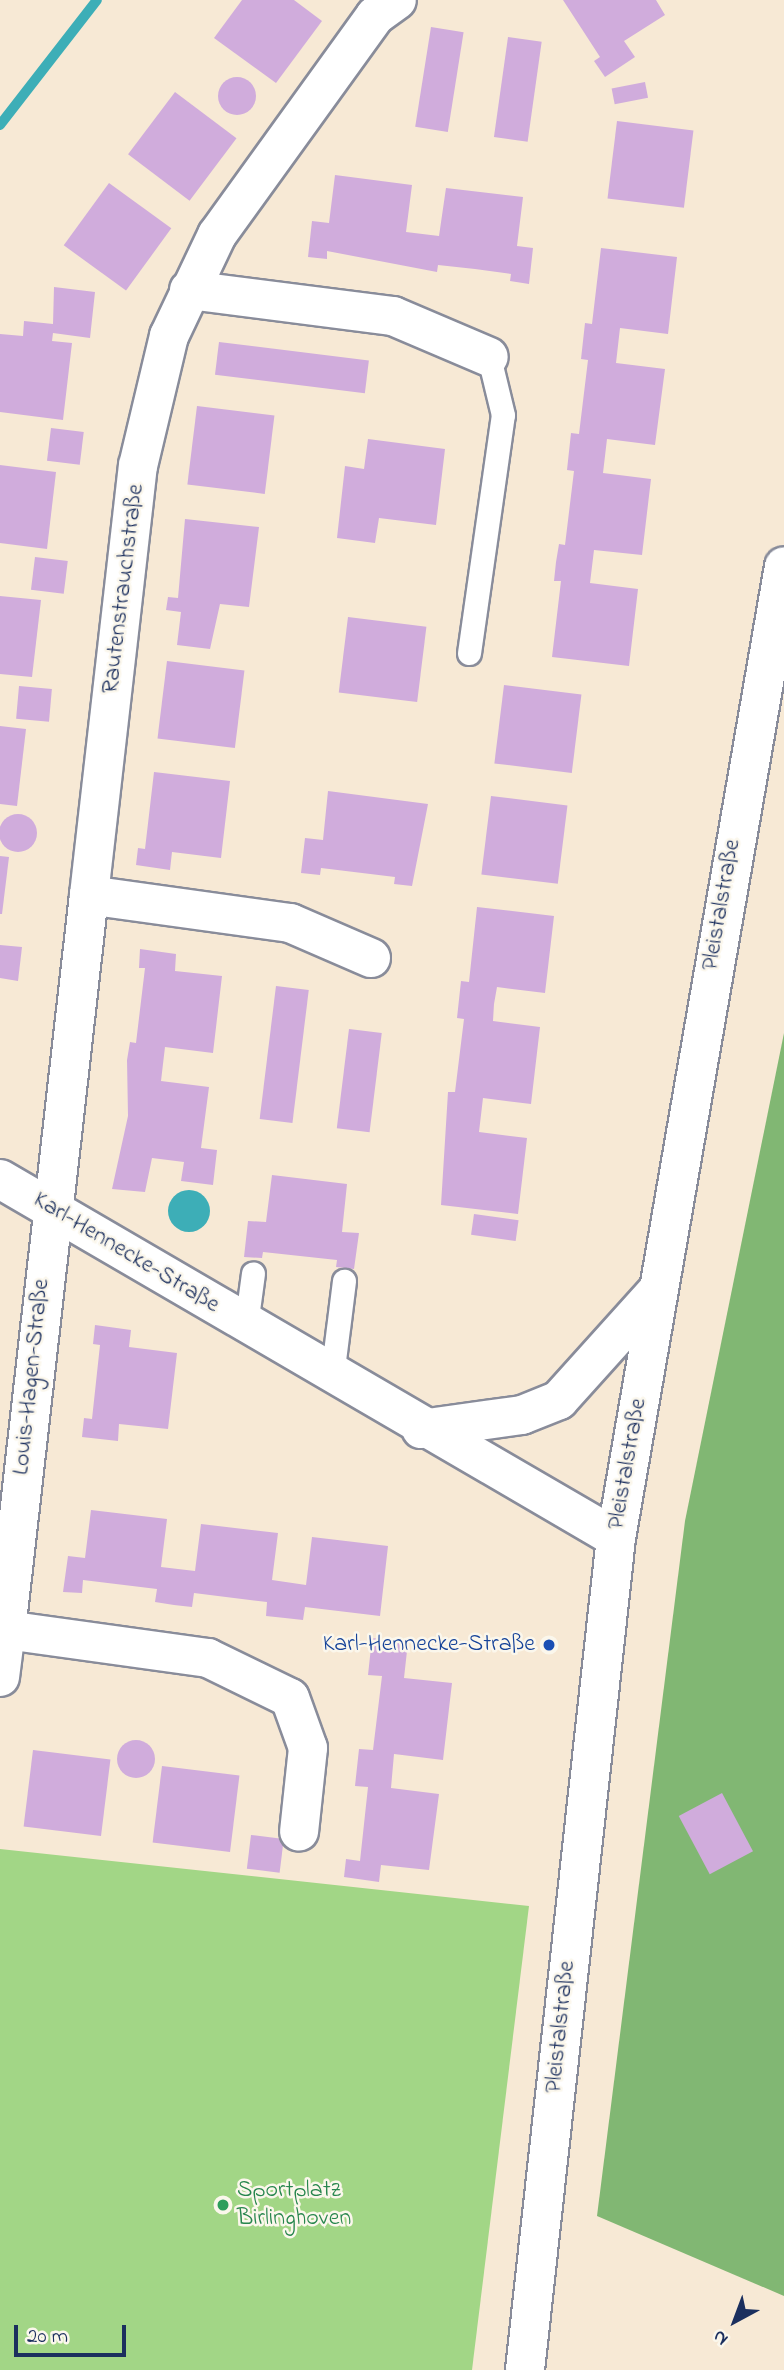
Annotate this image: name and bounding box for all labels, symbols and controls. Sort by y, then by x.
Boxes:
street label: Rautenstrauchstraße [97,483,151,695]
street label: Pleistalstraße [696,837,748,973]
street label: Karl-Hennecke-Straße [28,1186,224,1320]
street label: Louis-Hagen-Straße [7,1278,57,1476]
street label: Pleistalstraße [602,1396,654,1532]
place label: Karl-Hennecke-Straße [323,1631,535,1659]
marker: Karl-Hennecke-Straße [541,1637,557,1653]
street label: Pleistalstraße [540,1959,582,2095]
place label: Sportplatz Birlinghoven [237,2177,351,2233]
marker: Sportplatz Birlinghoven [215,2197,231,2213]
north arrow [700,2286,770,2356]
scale bar [18,2310,130,2354]
text: 20 m [27,2322,68,2352]
text: N [707,2323,735,2352]

